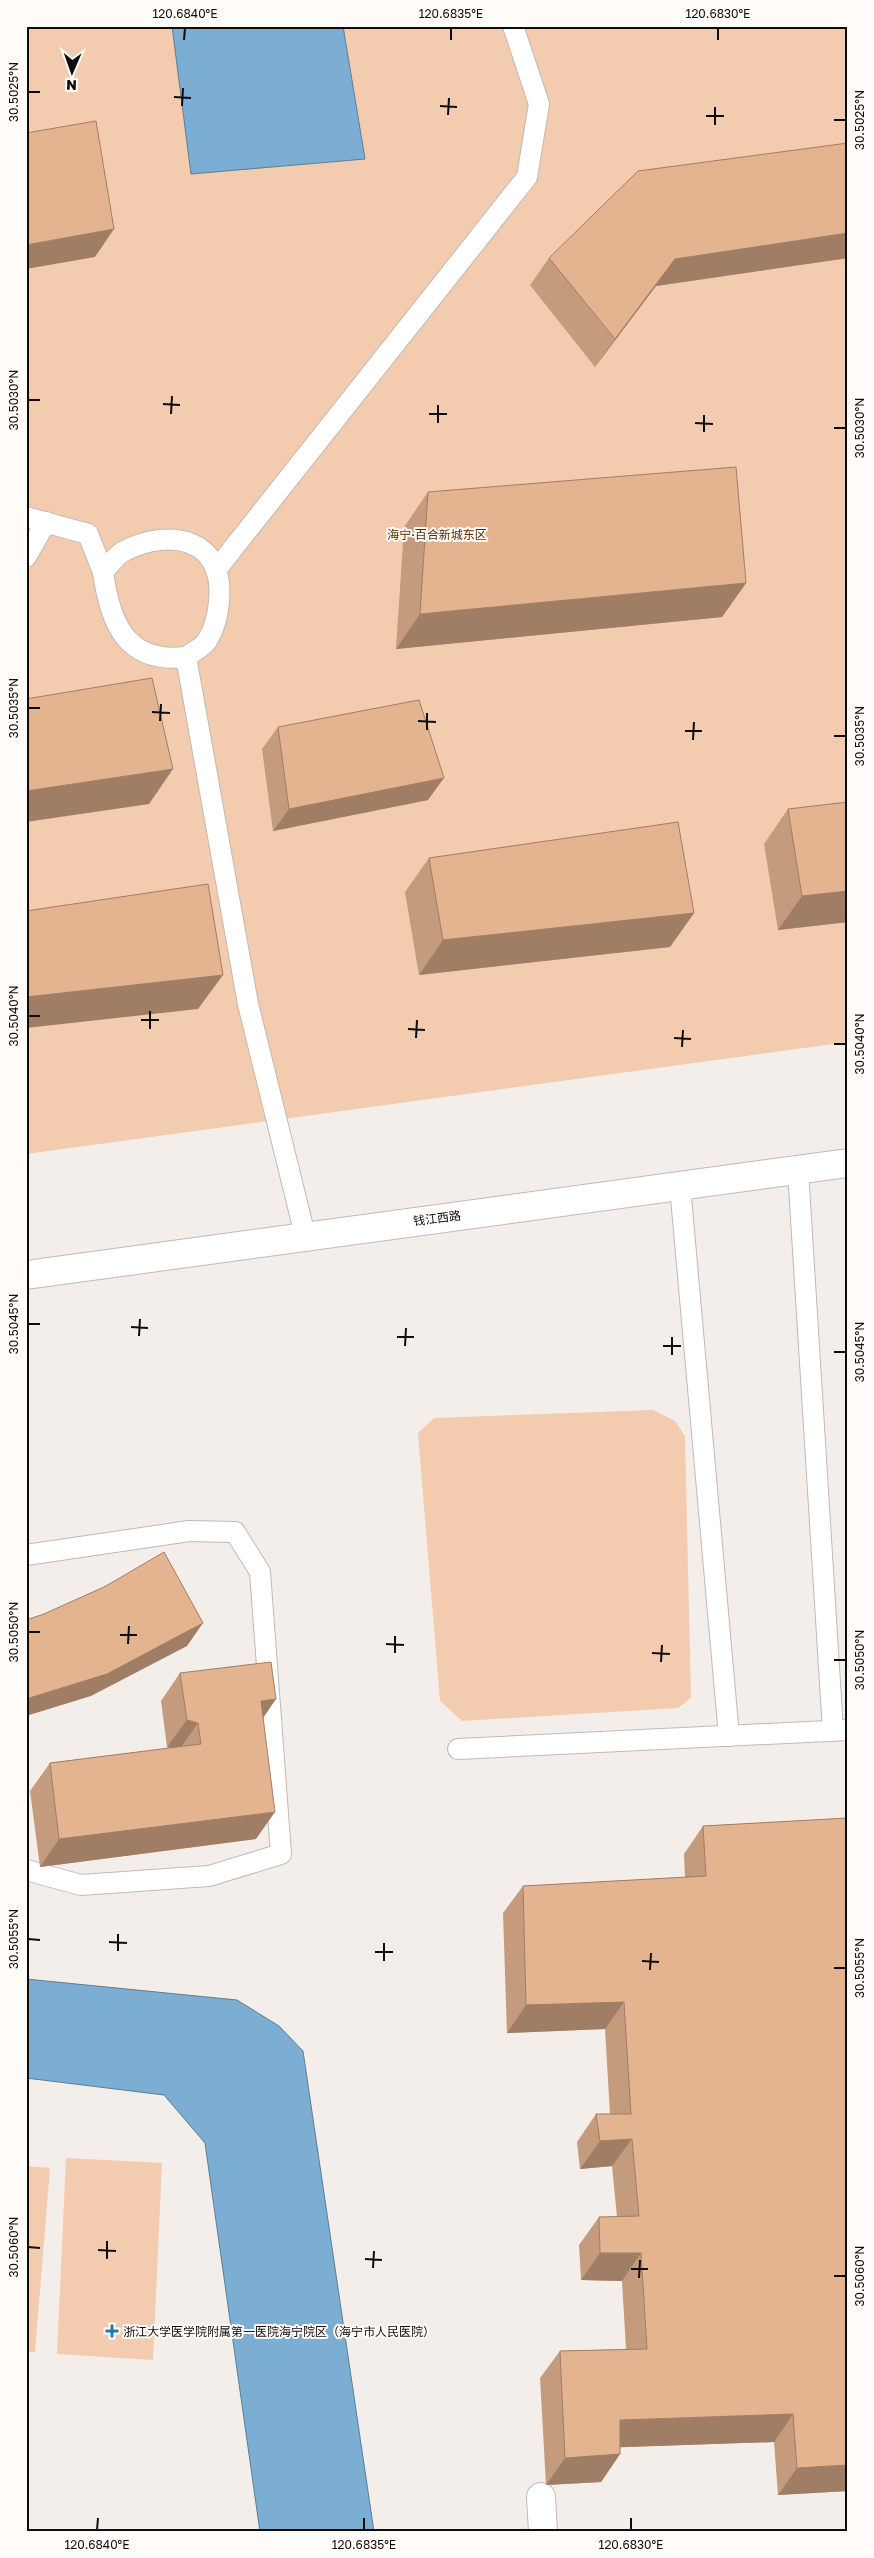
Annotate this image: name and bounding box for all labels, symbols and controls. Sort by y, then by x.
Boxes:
text: 120.6840°E [152,6,218,21]
text: 120.6835°E [419,6,483,21]
text: 120.6830°E [686,6,750,21]
north arrow [48,48,98,98]
text: 30.5025°N [6,62,21,122]
text: N [66,77,77,94]
text: 30.5025°N [852,90,867,150]
text: 30.5030°N [6,370,21,430]
text: 30.5030°N [852,398,867,458]
park label: 海宁·百合新城东区 [387,527,487,542]
text: 30.5035°N [6,678,21,738]
text: 30.5035°N [852,706,867,766]
text: 30.5040°N [6,985,21,1047]
text: 30.5040°N [852,1013,867,1075]
street label: 钱江西路 [412,1208,462,1228]
text: 30.5045°N [6,1294,21,1354]
text: 30.5045°N [852,1322,867,1382]
text: 30.5050°N [6,1602,21,1662]
text: 30.5050°N [852,1630,867,1690]
text: 30.5055°N [6,1909,21,1969]
text: 30.5055°N [852,1938,867,1998]
text: 30.5060°N [6,2217,21,2277]
text: 30.5060°N [852,2246,867,2306]
marker: 浙江大学医学院附属第一医院海宁院区（海宁市人民医院） [105,2324,119,2338]
place label: 浙江大学医学院附属第一医院海宁院区（海宁市人民医院） [123,2324,435,2339]
text: 120.6840°E [64,2537,130,2552]
text: 120.6835°E [332,2537,396,2552]
text: 120.6830°E [599,2537,663,2552]

